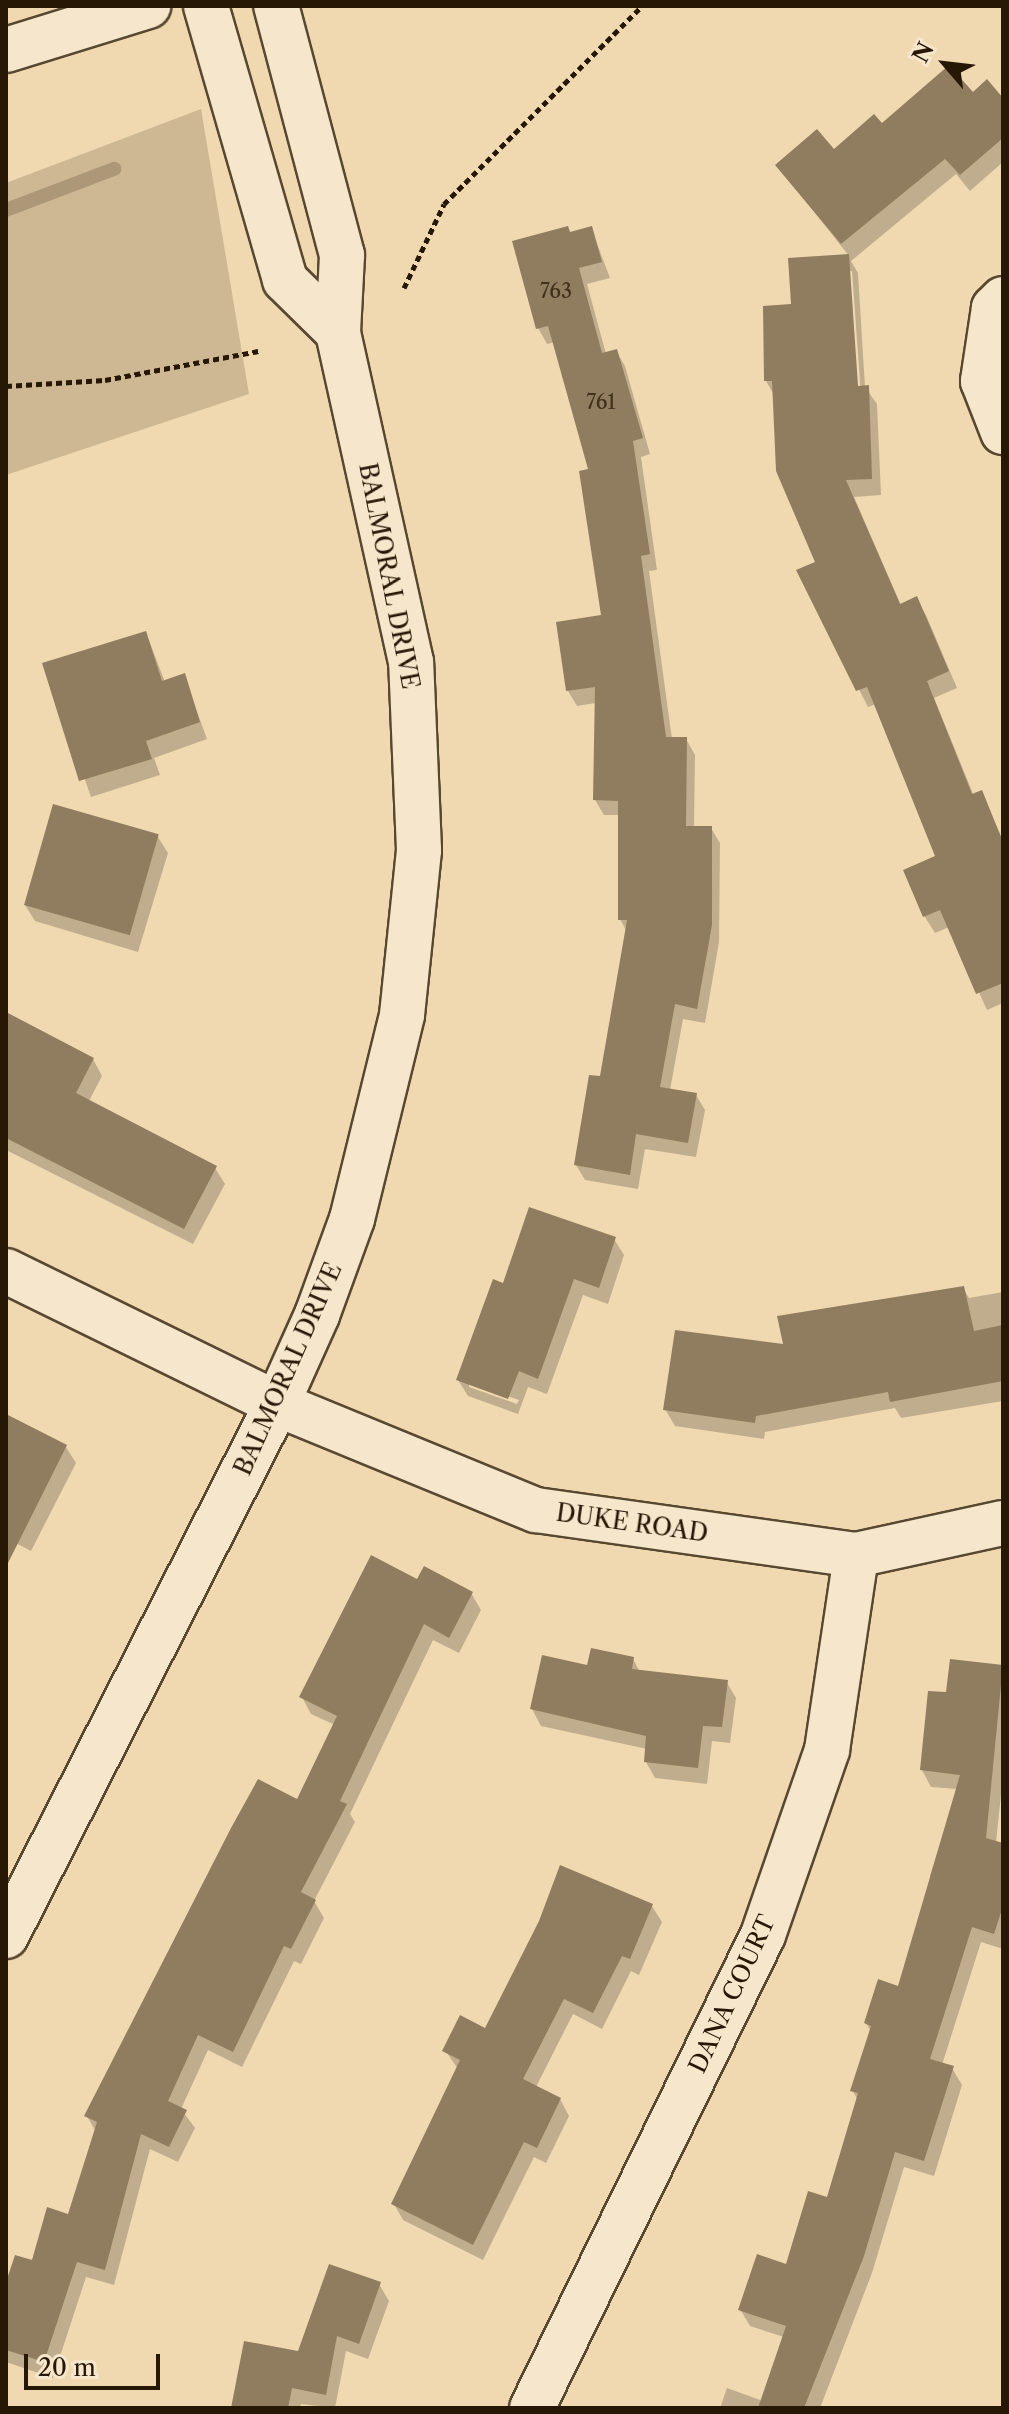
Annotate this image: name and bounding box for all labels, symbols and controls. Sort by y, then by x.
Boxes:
north arrow [905,24,985,104]
text: N [907,38,940,67]
house number: 763 [540,279,572,303]
house number: 761 [586,390,616,414]
street label: BALMORAL DRIVE [353,460,425,692]
street label: BALMORAL DRIVE [228,1258,348,1480]
street label: DUKE ROAD [554,1498,710,1548]
street label: DANA COURT [683,1910,781,2078]
scale bar [28,2338,164,2388]
text: 20 m [38,2353,96,2382]

